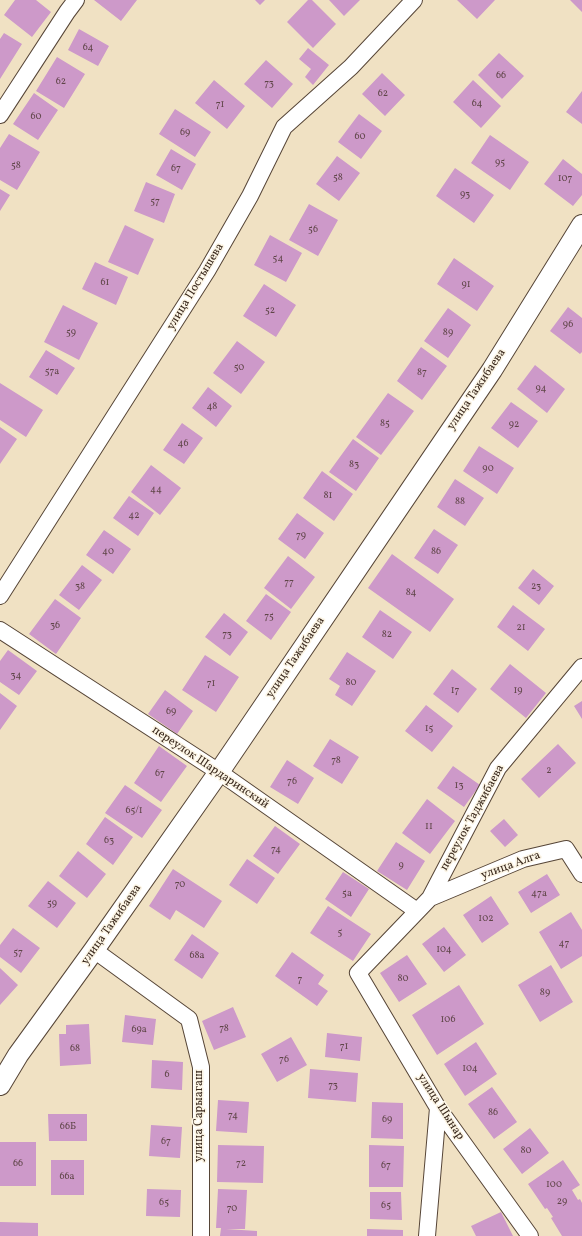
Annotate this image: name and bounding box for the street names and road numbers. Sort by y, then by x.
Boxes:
street label: улица Постышева [164,241,228,333]
street label: улица Тажибаева [445,347,509,433]
street label: улица Тажибаева [264,615,328,701]
street label: переулок Шардаринский [149,723,271,813]
street label: переулок Таджибаева [438,762,508,874]
street label: улица Алга [479,849,543,883]
street label: улица Тажибаева [79,882,145,968]
street label: улица Сарыагаш [193,1070,207,1162]
street label: улица Шынар [413,1071,467,1143]

